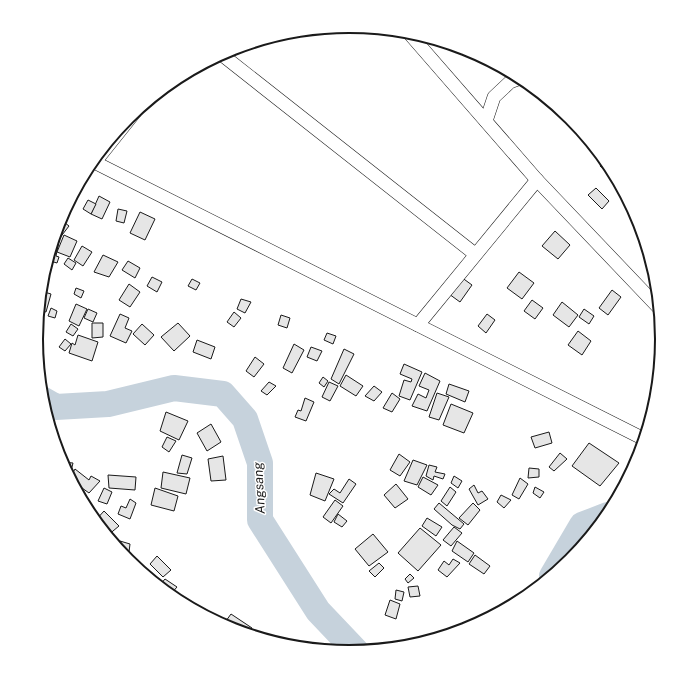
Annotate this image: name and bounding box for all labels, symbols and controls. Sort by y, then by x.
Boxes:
water label: Angsang [250,461,268,514]

